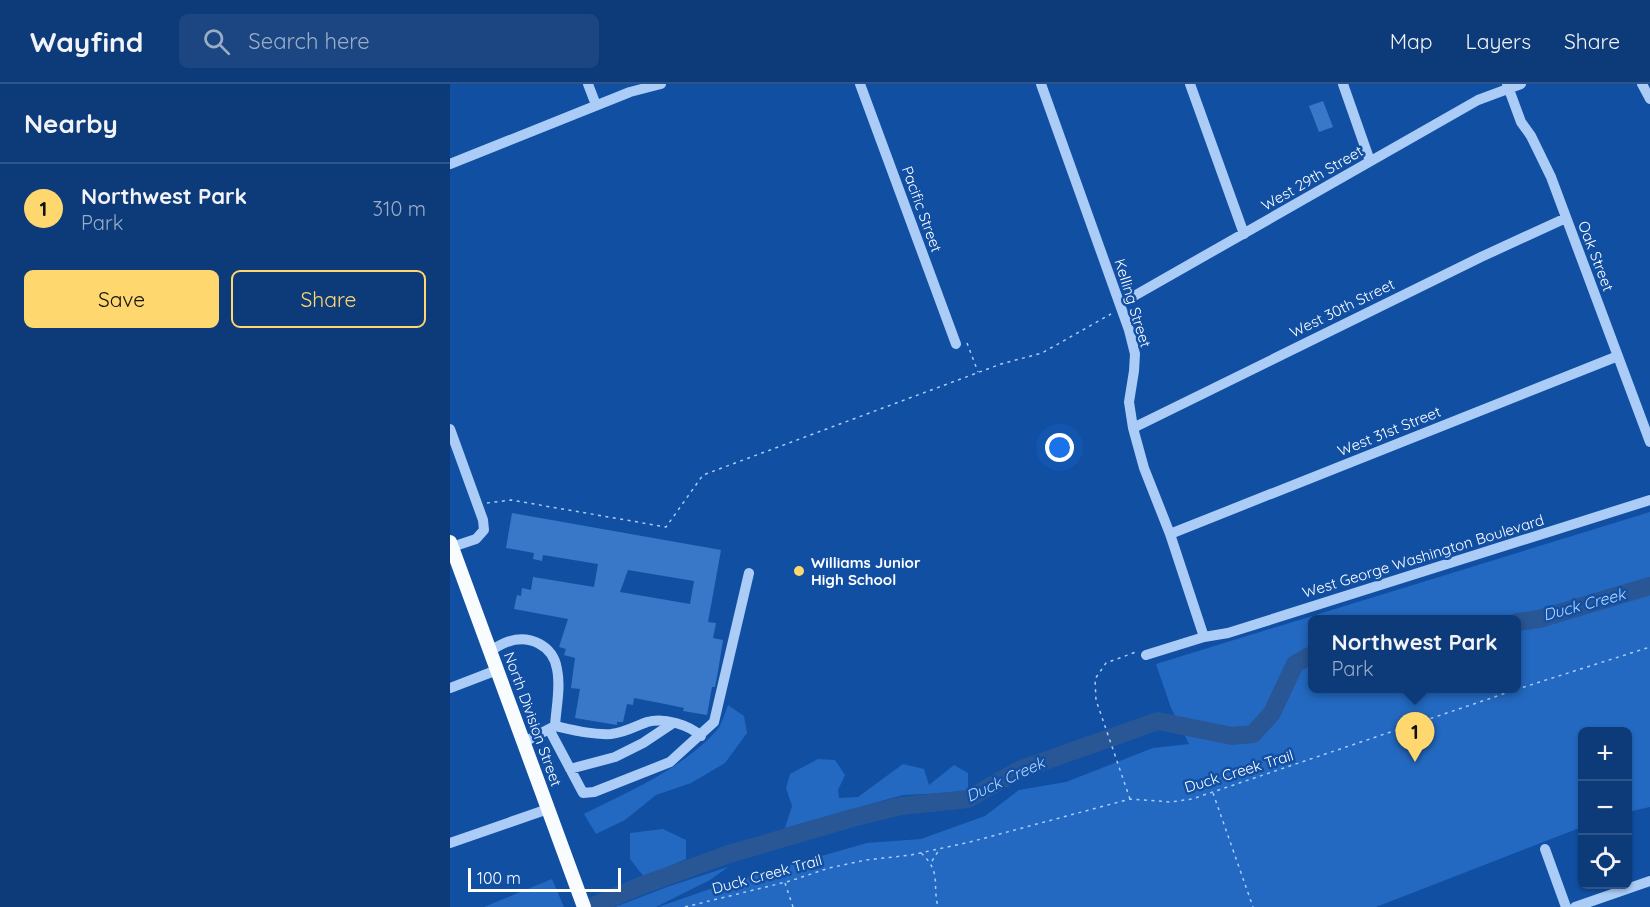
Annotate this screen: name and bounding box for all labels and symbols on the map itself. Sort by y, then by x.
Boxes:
street label: West 29th Street [1258,141,1366,215]
street label: Pacific Street [898,163,946,255]
street label: Oak Street [1574,218,1618,294]
street label: Kelling Street [1111,256,1155,350]
street label: West 30th Street [1286,274,1398,342]
street label: West 31st Street [1335,402,1443,460]
your location [1045,433,1074,462]
street label: West George Washington Boulevard [1300,510,1546,602]
place label: Williams Junior High School [811,553,921,589]
marker: Williams Junior High School [792,564,806,578]
water label: Duck Creek [1540,583,1629,625]
street label: North Division Street [500,649,566,789]
pin: 1 [1396,712,1434,762]
street label: Duck Creek Trail [1182,745,1296,797]
water label: Duck Creek [962,751,1049,806]
street label: Duck Creek Trail [710,850,824,898]
scale bar [468,865,621,892]

